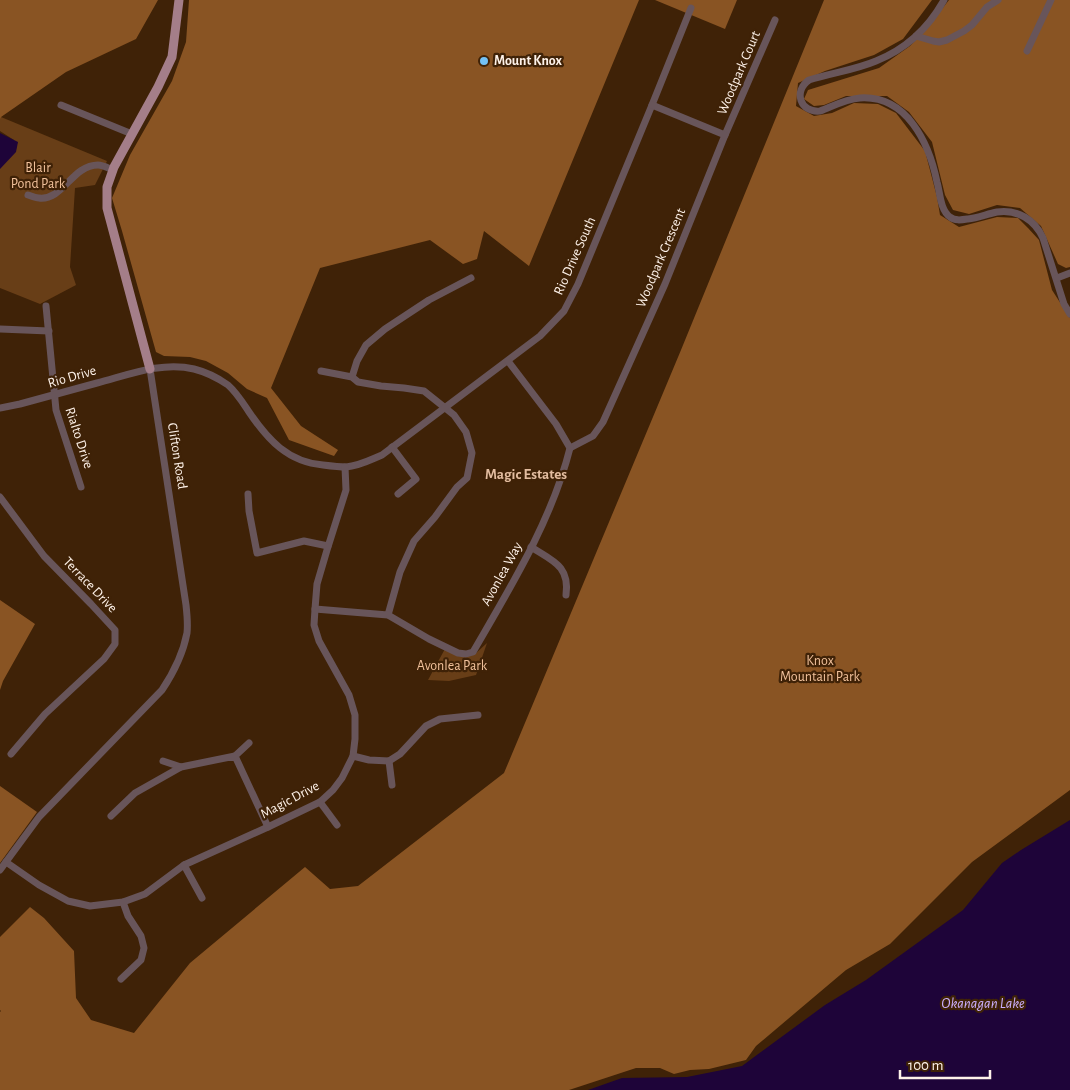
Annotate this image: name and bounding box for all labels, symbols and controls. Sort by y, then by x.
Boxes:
street label: Woodpark Court [715,29,763,117]
place label: Mount Knox [494,54,563,68]
marker: Mount Knox [478,55,490,67]
park label: Blair Pond Park [11,161,66,191]
street label: Woodpark Crescent [634,206,688,310]
street label: Rio Drive South [552,215,598,297]
street label: Rio Drive [46,363,98,391]
street label: Rialto Drive [63,406,95,470]
street label: Clifton Road [165,422,189,490]
district label: Magic Estates [485,467,567,482]
street label: Avonlea Way [479,540,525,608]
street label: Terrace Drive [60,555,120,615]
park label: Knox Mountain Park [780,654,861,684]
park label: Avonlea Park [417,659,488,673]
street label: Magic Drive [258,779,322,821]
water label: Okanagan Lake [941,996,1025,1011]
scale bar [900,1048,990,1080]
text: 100 m [908,1058,943,1073]

